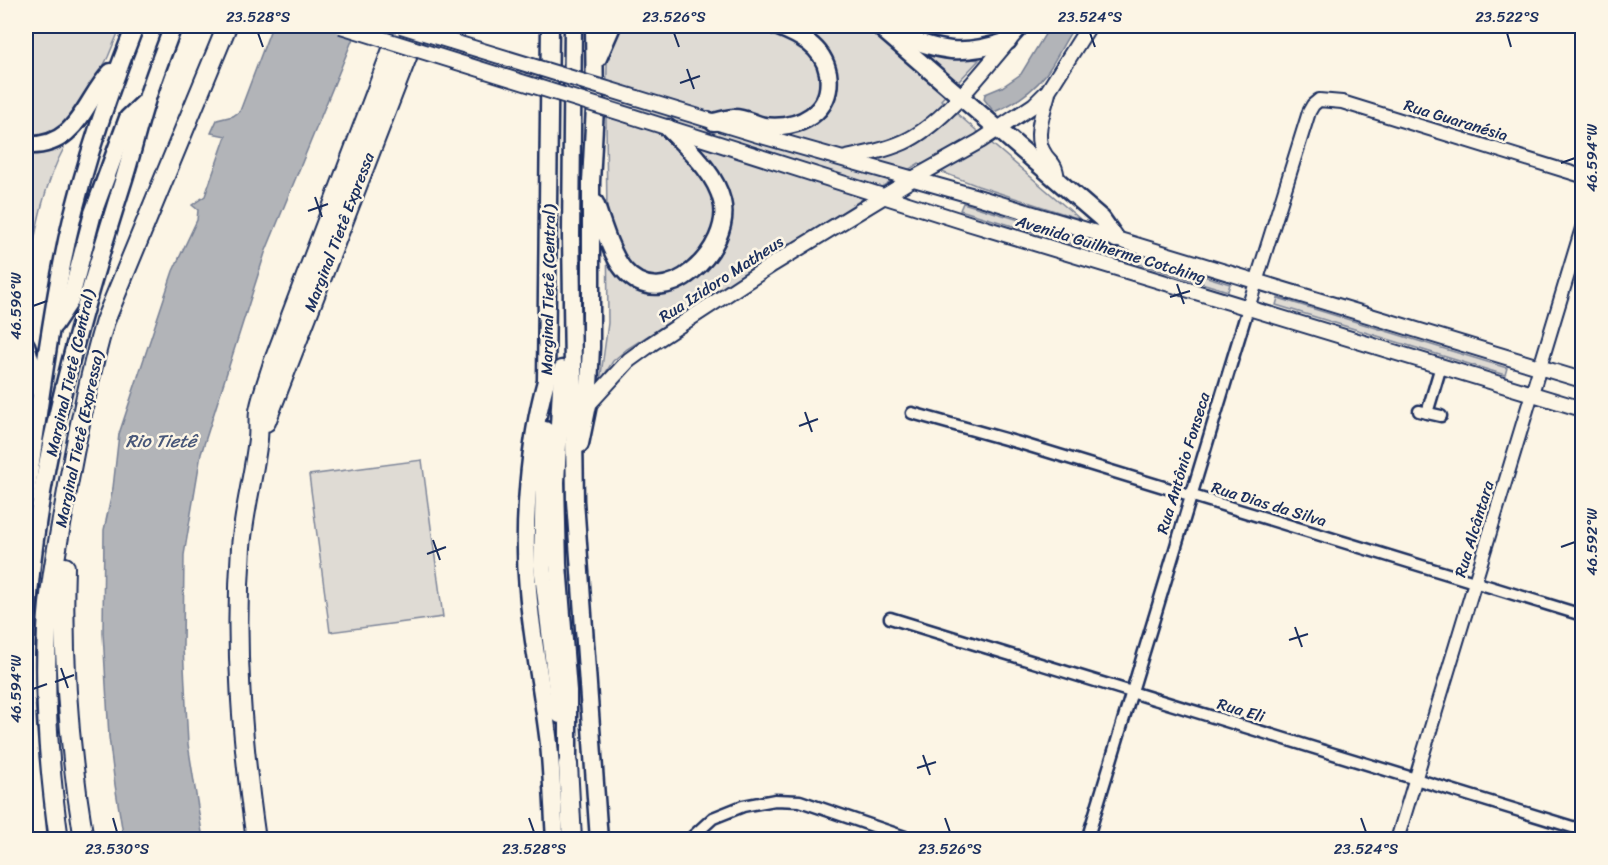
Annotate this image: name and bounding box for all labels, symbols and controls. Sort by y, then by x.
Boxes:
text: 23.528°S [226,4,291,30]
text: 23.526°S [642,4,706,30]
text: 23.524°S [1058,4,1123,30]
text: 23.522°S [1475,4,1539,30]
street label: Rua Guaranésia [1400,90,1512,150]
text: 46.594°W [1579,123,1605,192]
street label: Marginal Tietê Expressa [295,147,383,316]
street label: Marginal Tietê (Central) [532,203,564,375]
street label: Avenida Guilherme Cotching [1011,206,1210,292]
street label: Rua Izidoro Matheus [653,227,790,330]
text: 46.596°W [3,272,29,340]
street label: Marginal Tietê (Central) [37,285,104,459]
street label: Marginal Tietê (Expressa) [46,347,112,530]
street label: Rua Antônio Fonseca [1148,388,1219,538]
water label: Rio Tietê [126,425,199,457]
street label: Rua Dias da Silva [1208,473,1330,535]
street label: Rua Alcântara [1446,476,1503,581]
text: 46.592°W [1579,508,1605,576]
text: 46.594°W [3,654,29,723]
street label: Rua Eli [1214,689,1269,731]
text: 23.530°S [85,836,150,862]
text: 23.528°S [502,836,567,862]
text: 23.526°S [918,836,982,862]
text: 23.524°S [1334,836,1399,862]

